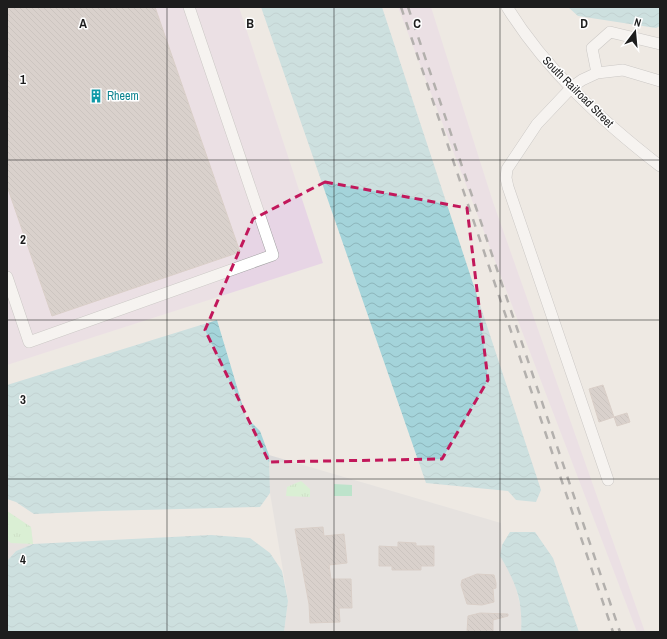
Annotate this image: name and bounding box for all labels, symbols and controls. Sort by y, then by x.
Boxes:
north arrow [615,12,655,52]
text: A [79,15,87,32]
text: B [246,15,254,32]
text: C [413,15,421,32]
text: D [580,15,588,32]
text: N [633,15,643,30]
street label: South Railroad Street [539,53,617,131]
text: 1 [20,71,26,88]
building icon: Rheem [88,88,104,104]
place label: Rheem [107,88,139,104]
text: 2 [20,231,26,248]
text: 3 [20,391,26,408]
text: 4 [20,551,26,568]

